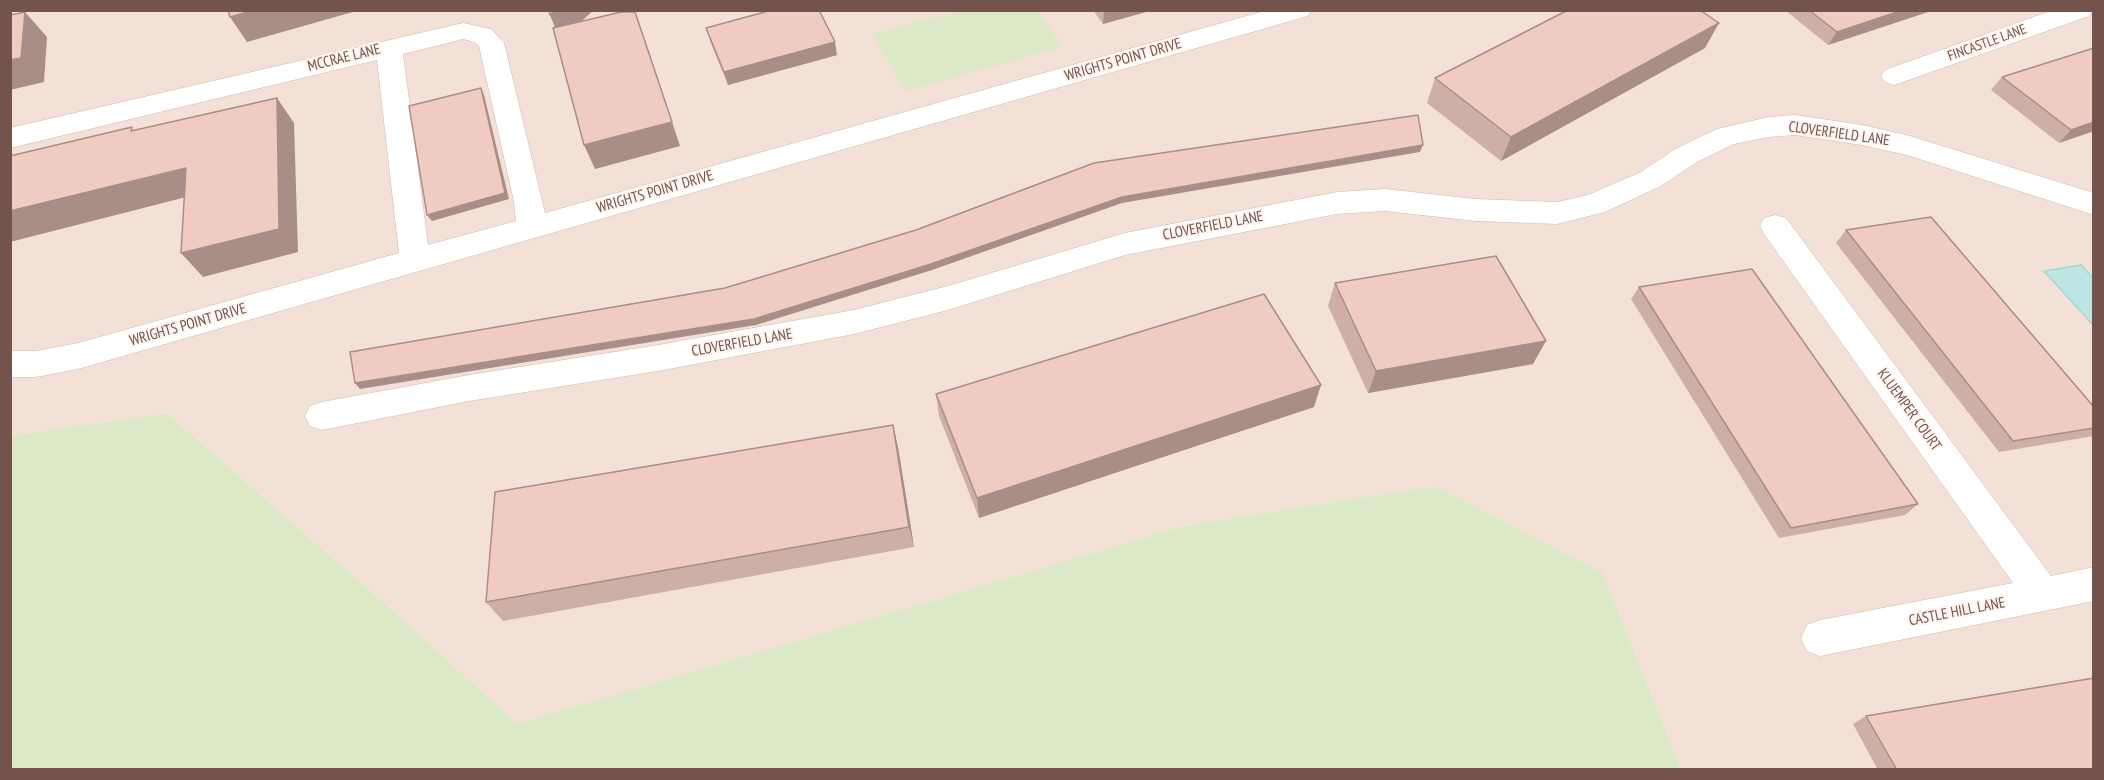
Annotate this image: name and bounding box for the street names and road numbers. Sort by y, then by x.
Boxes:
street label: FINCASTLE LANE [1945,21,2029,65]
street label: WRIGHTS POINT DRIVE [1063,35,1183,85]
street label: MCCRAE LANE [306,40,382,76]
street label: CLOVERFIELD LANE [1787,118,1891,150]
street label: WRIGHTS POINT DRIVE [595,167,715,217]
street label: CLOVERFIELD LANE [1161,207,1265,245]
street label: WRIGHTS POINT DRIVE [128,300,248,350]
street label: CLOVERFIELD LANE [690,325,794,361]
street label: KLUEMPER COURT [1873,366,1945,454]
street label: CASTLE HILL LANE [1907,594,2007,630]

